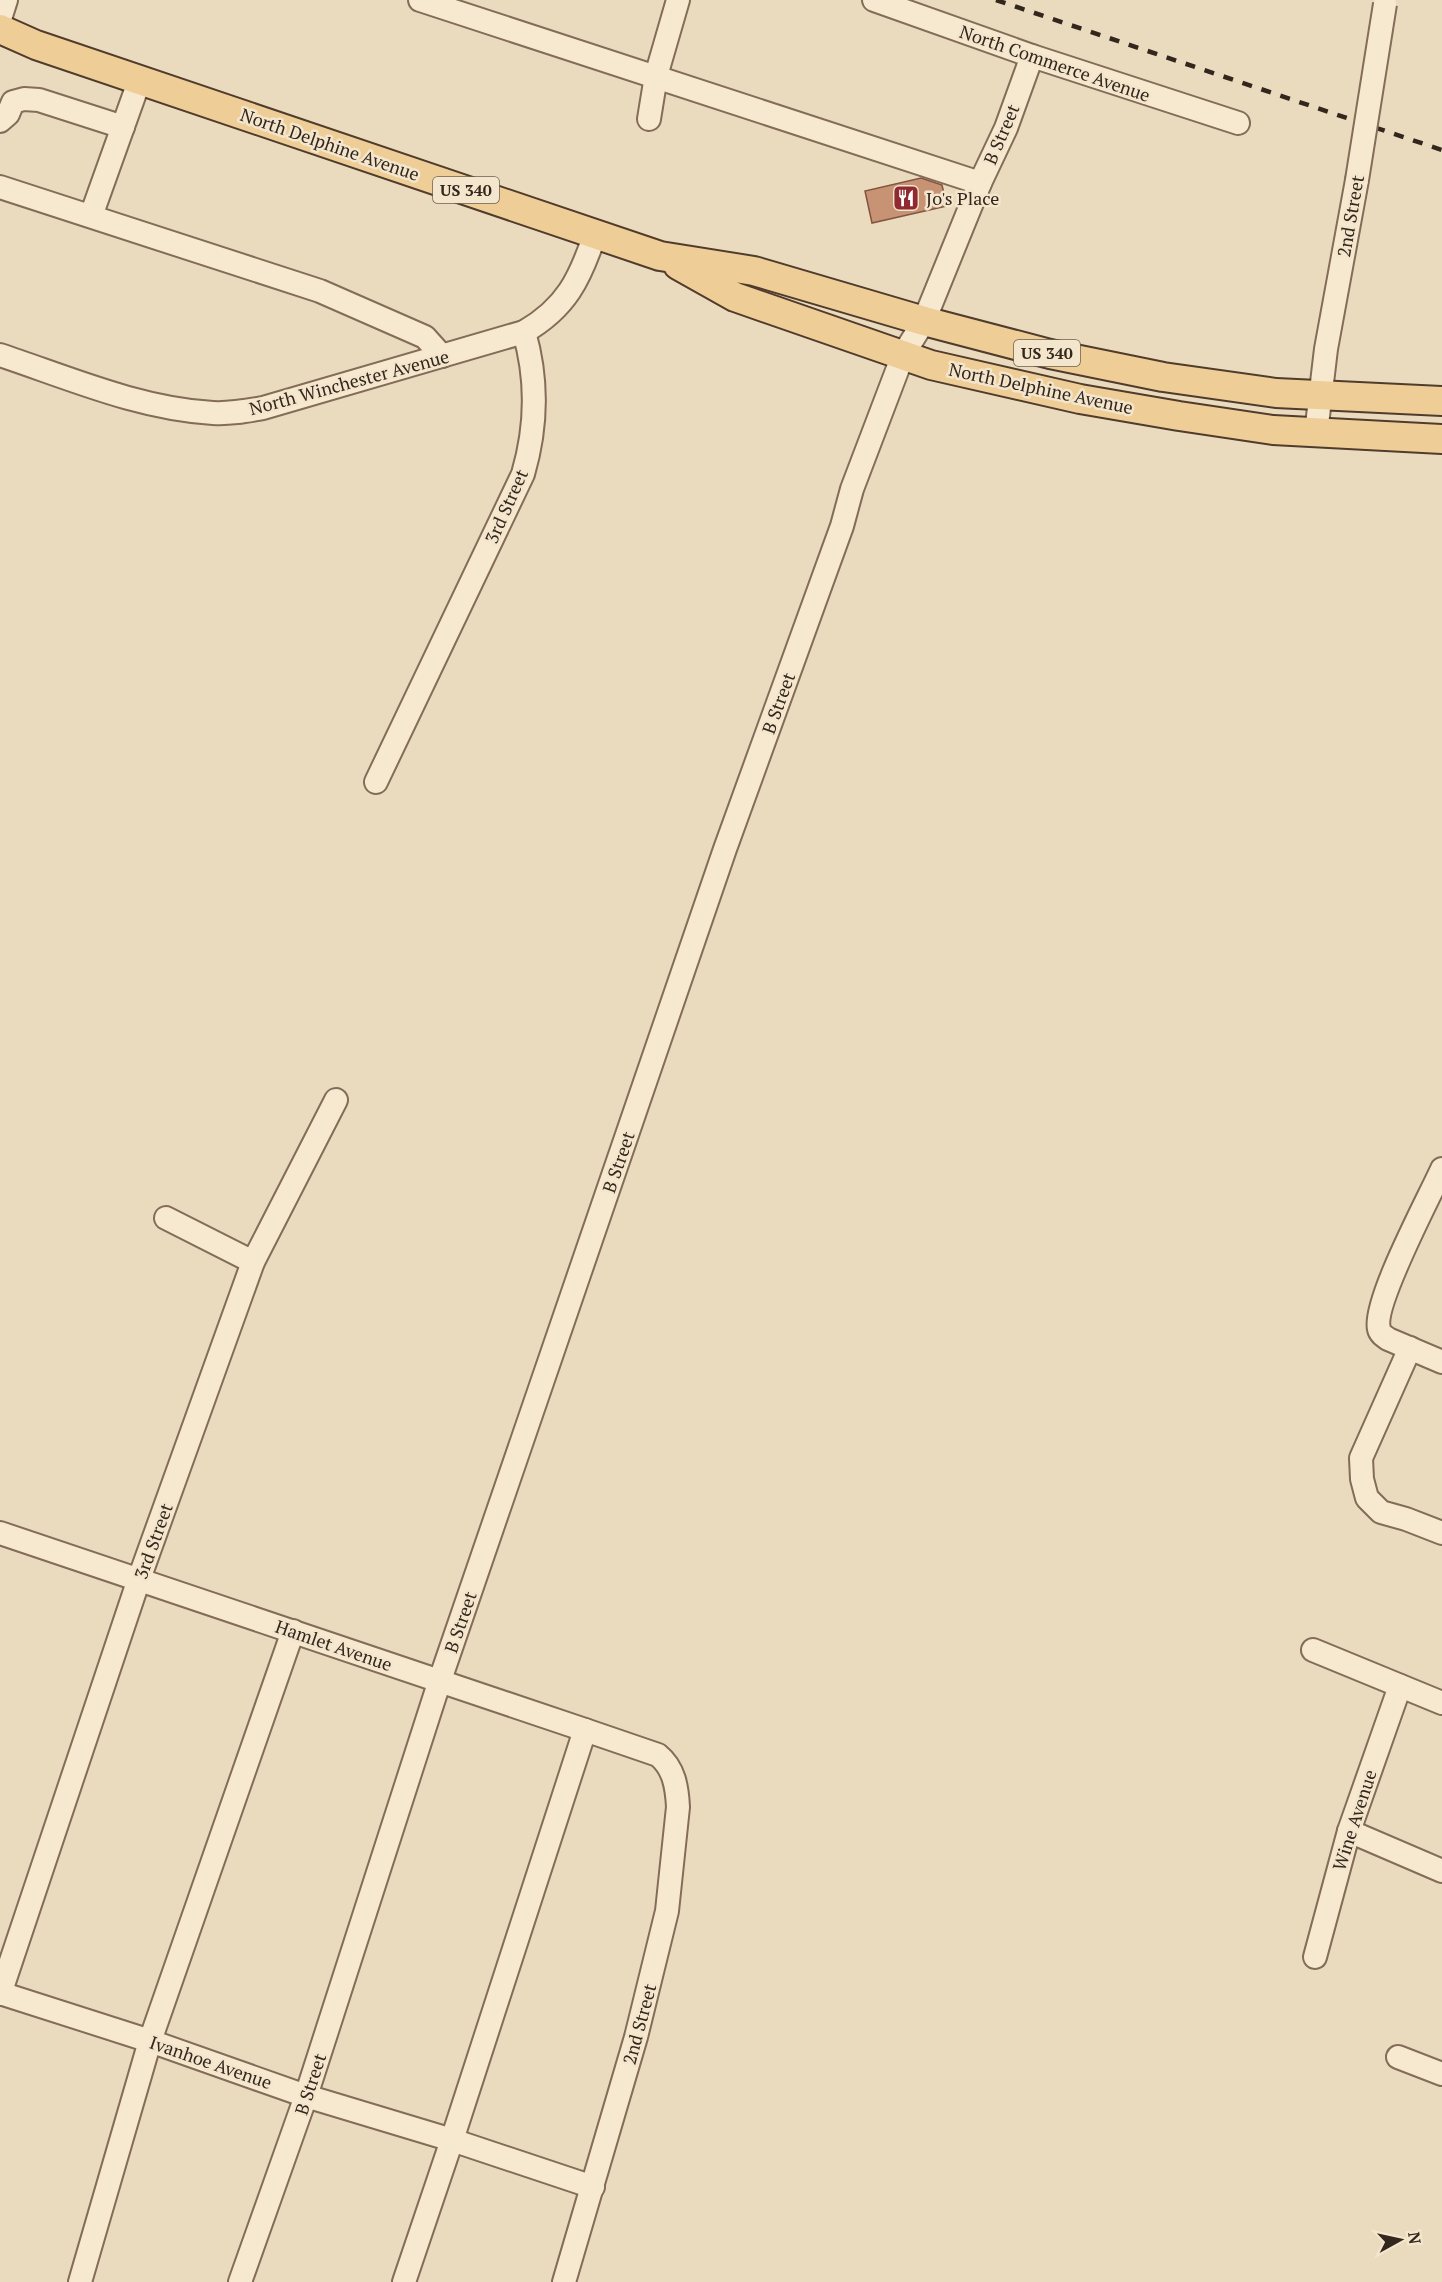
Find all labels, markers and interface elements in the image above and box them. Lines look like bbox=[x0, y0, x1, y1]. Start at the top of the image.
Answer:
street label: North Commerce Avenue bbox=[957, 19, 1153, 107]
street label: B Street bbox=[978, 100, 1025, 168]
street label: North Delphine Avenue bbox=[237, 102, 423, 186]
street label: 2nd Street bbox=[1331, 173, 1369, 259]
road number: US 340 bbox=[433, 177, 499, 203]
restaurant icon: Jo's Place bbox=[891, 183, 921, 213]
place label: Jo's Place bbox=[926, 186, 999, 210]
road number: US 340 bbox=[1014, 340, 1080, 366]
street label: North Winchester Avenue bbox=[246, 344, 452, 420]
street label: North Delphine Avenue bbox=[947, 357, 1135, 419]
street label: 3rd Street bbox=[479, 465, 533, 547]
street label: B Street bbox=[756, 669, 800, 737]
street label: B Street bbox=[596, 1128, 640, 1196]
street label: 3rd Street bbox=[128, 1500, 178, 1582]
street label: B Street bbox=[438, 1588, 482, 1656]
street label: Hamlet Avenue bbox=[272, 1614, 396, 1676]
street label: Wine Avenue bbox=[1326, 1766, 1382, 1874]
street label: 2nd Street bbox=[617, 1981, 661, 2067]
street label: Ivanhoe Avenue bbox=[147, 2030, 275, 2094]
street label: B Street bbox=[289, 2050, 331, 2118]
north arrow bbox=[1370, 2210, 1430, 2270]
text: N bbox=[1403, 2230, 1427, 2245]

